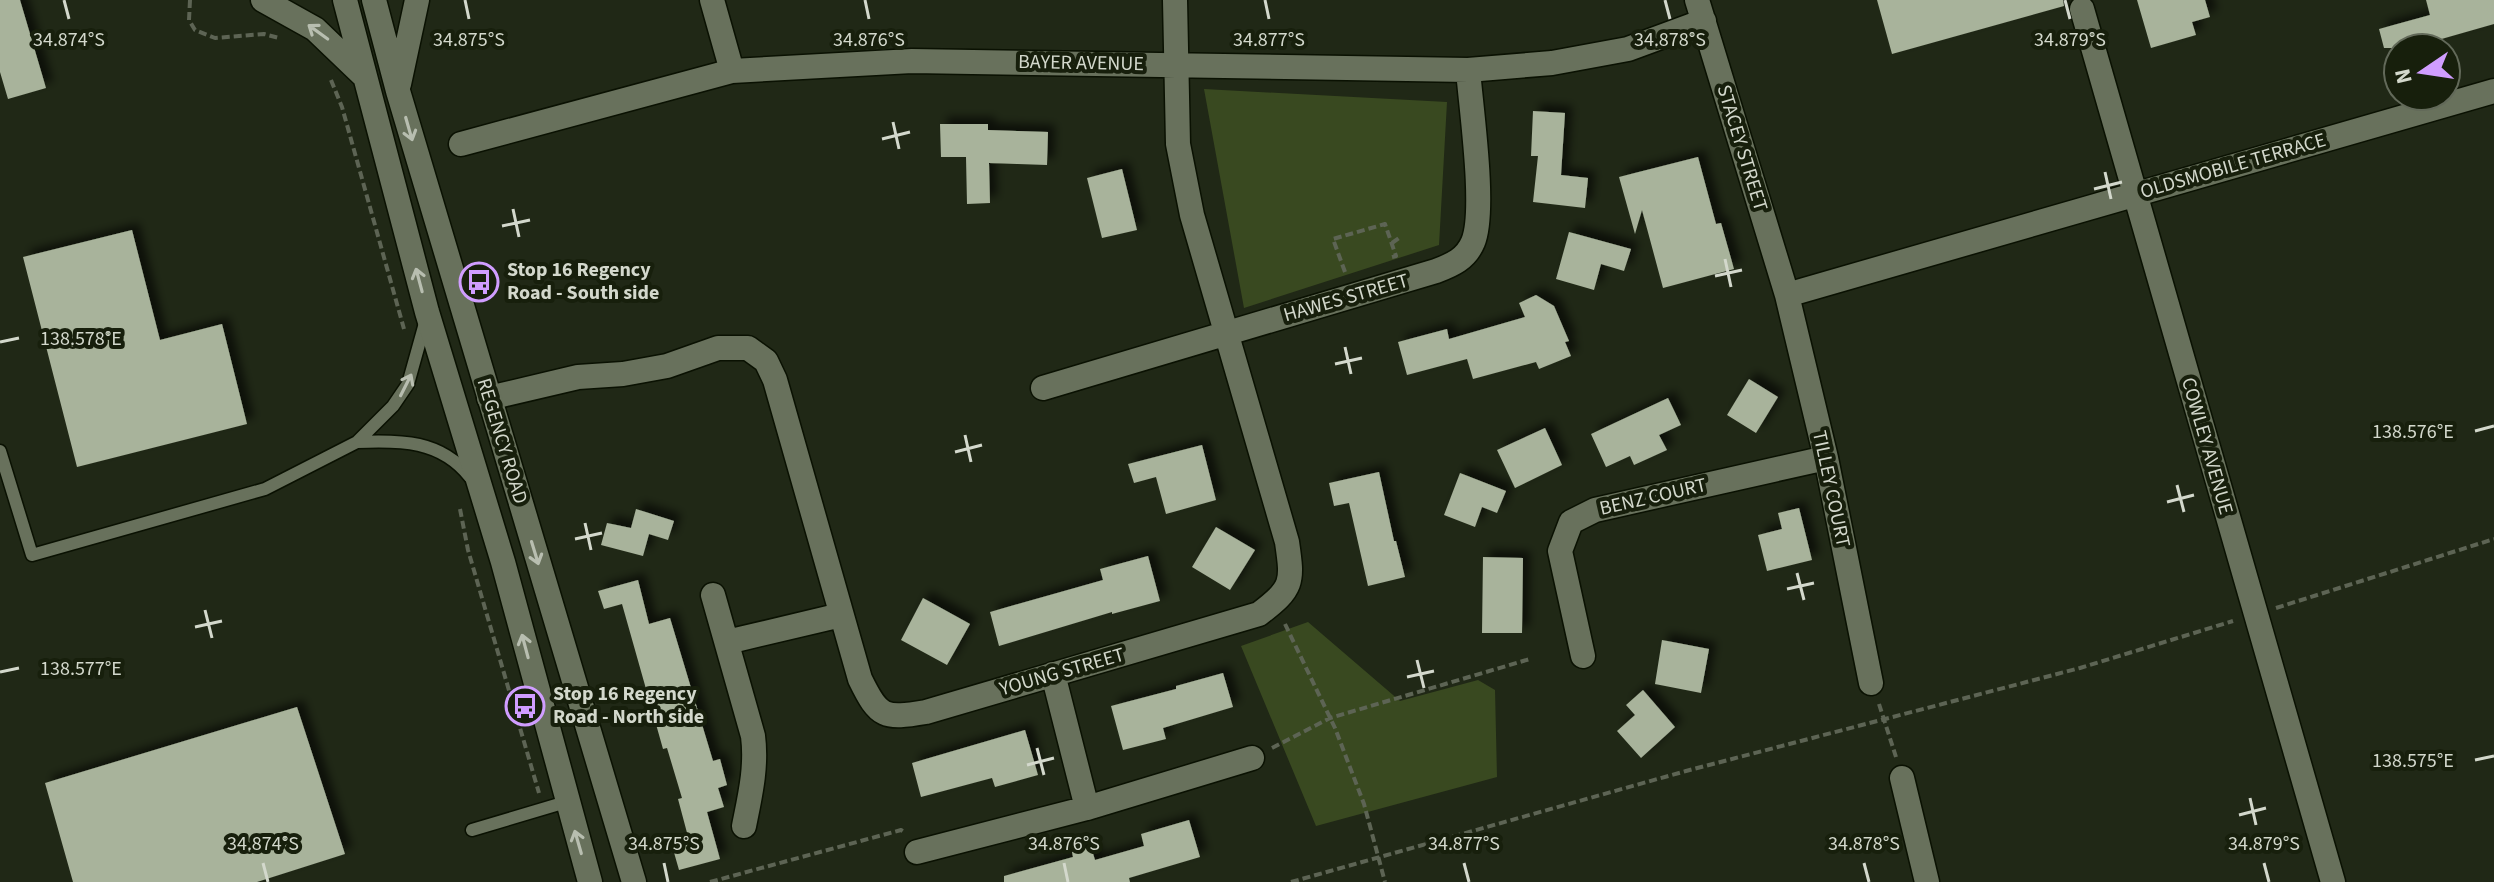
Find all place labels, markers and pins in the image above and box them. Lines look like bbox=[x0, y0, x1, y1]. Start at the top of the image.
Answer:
place label: Stop 16 Regency Road - South side bbox=[507, 256, 659, 307]
bus stop icon: Stop 16 Regency Road - South side bbox=[458, 261, 500, 303]
place label: Stop 16 Regency Road - North side bbox=[553, 680, 704, 731]
bus stop icon: Stop 16 Regency Road - North side bbox=[504, 685, 546, 727]

